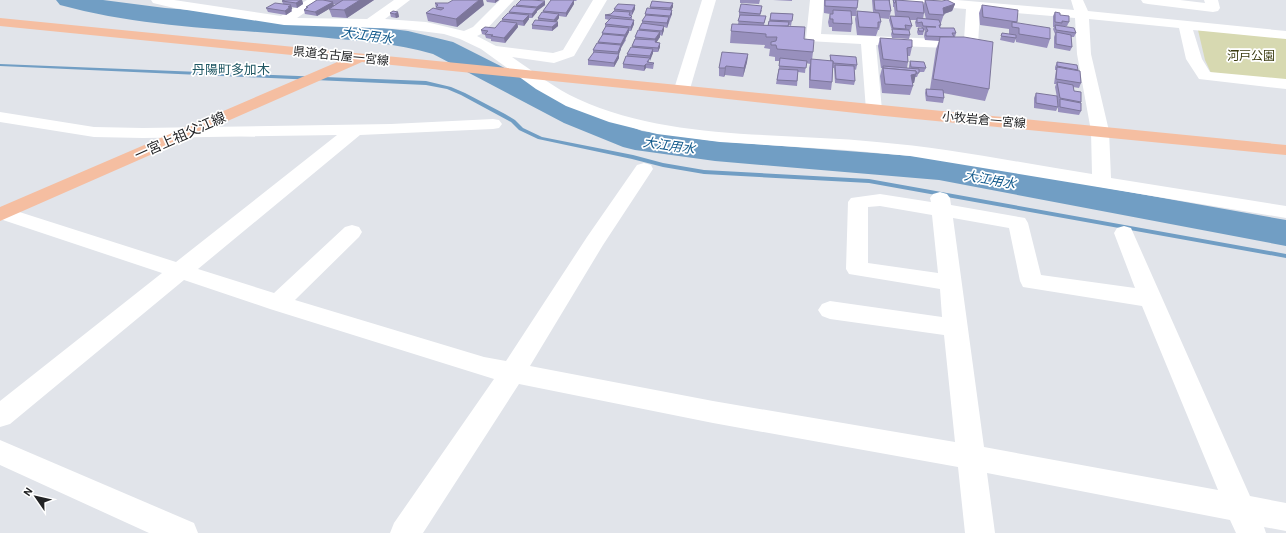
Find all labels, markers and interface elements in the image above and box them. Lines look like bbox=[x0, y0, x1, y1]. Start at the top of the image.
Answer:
water label: 大江用水 bbox=[340, 24, 396, 47]
street label: 県道名古屋一宮線 bbox=[293, 44, 389, 68]
park label: 河戸公園 bbox=[1227, 49, 1275, 63]
district label: 丹陽町多加木 bbox=[192, 62, 270, 77]
street label: 一宮上祖父江線 bbox=[132, 109, 228, 164]
street label: 小牧岩倉一宮線 bbox=[942, 109, 1026, 131]
water label: 大江用水 bbox=[642, 134, 698, 157]
water label: 大江用水 bbox=[963, 168, 1019, 192]
north arrow bbox=[16, 477, 56, 517]
text: N bbox=[21, 485, 36, 499]

